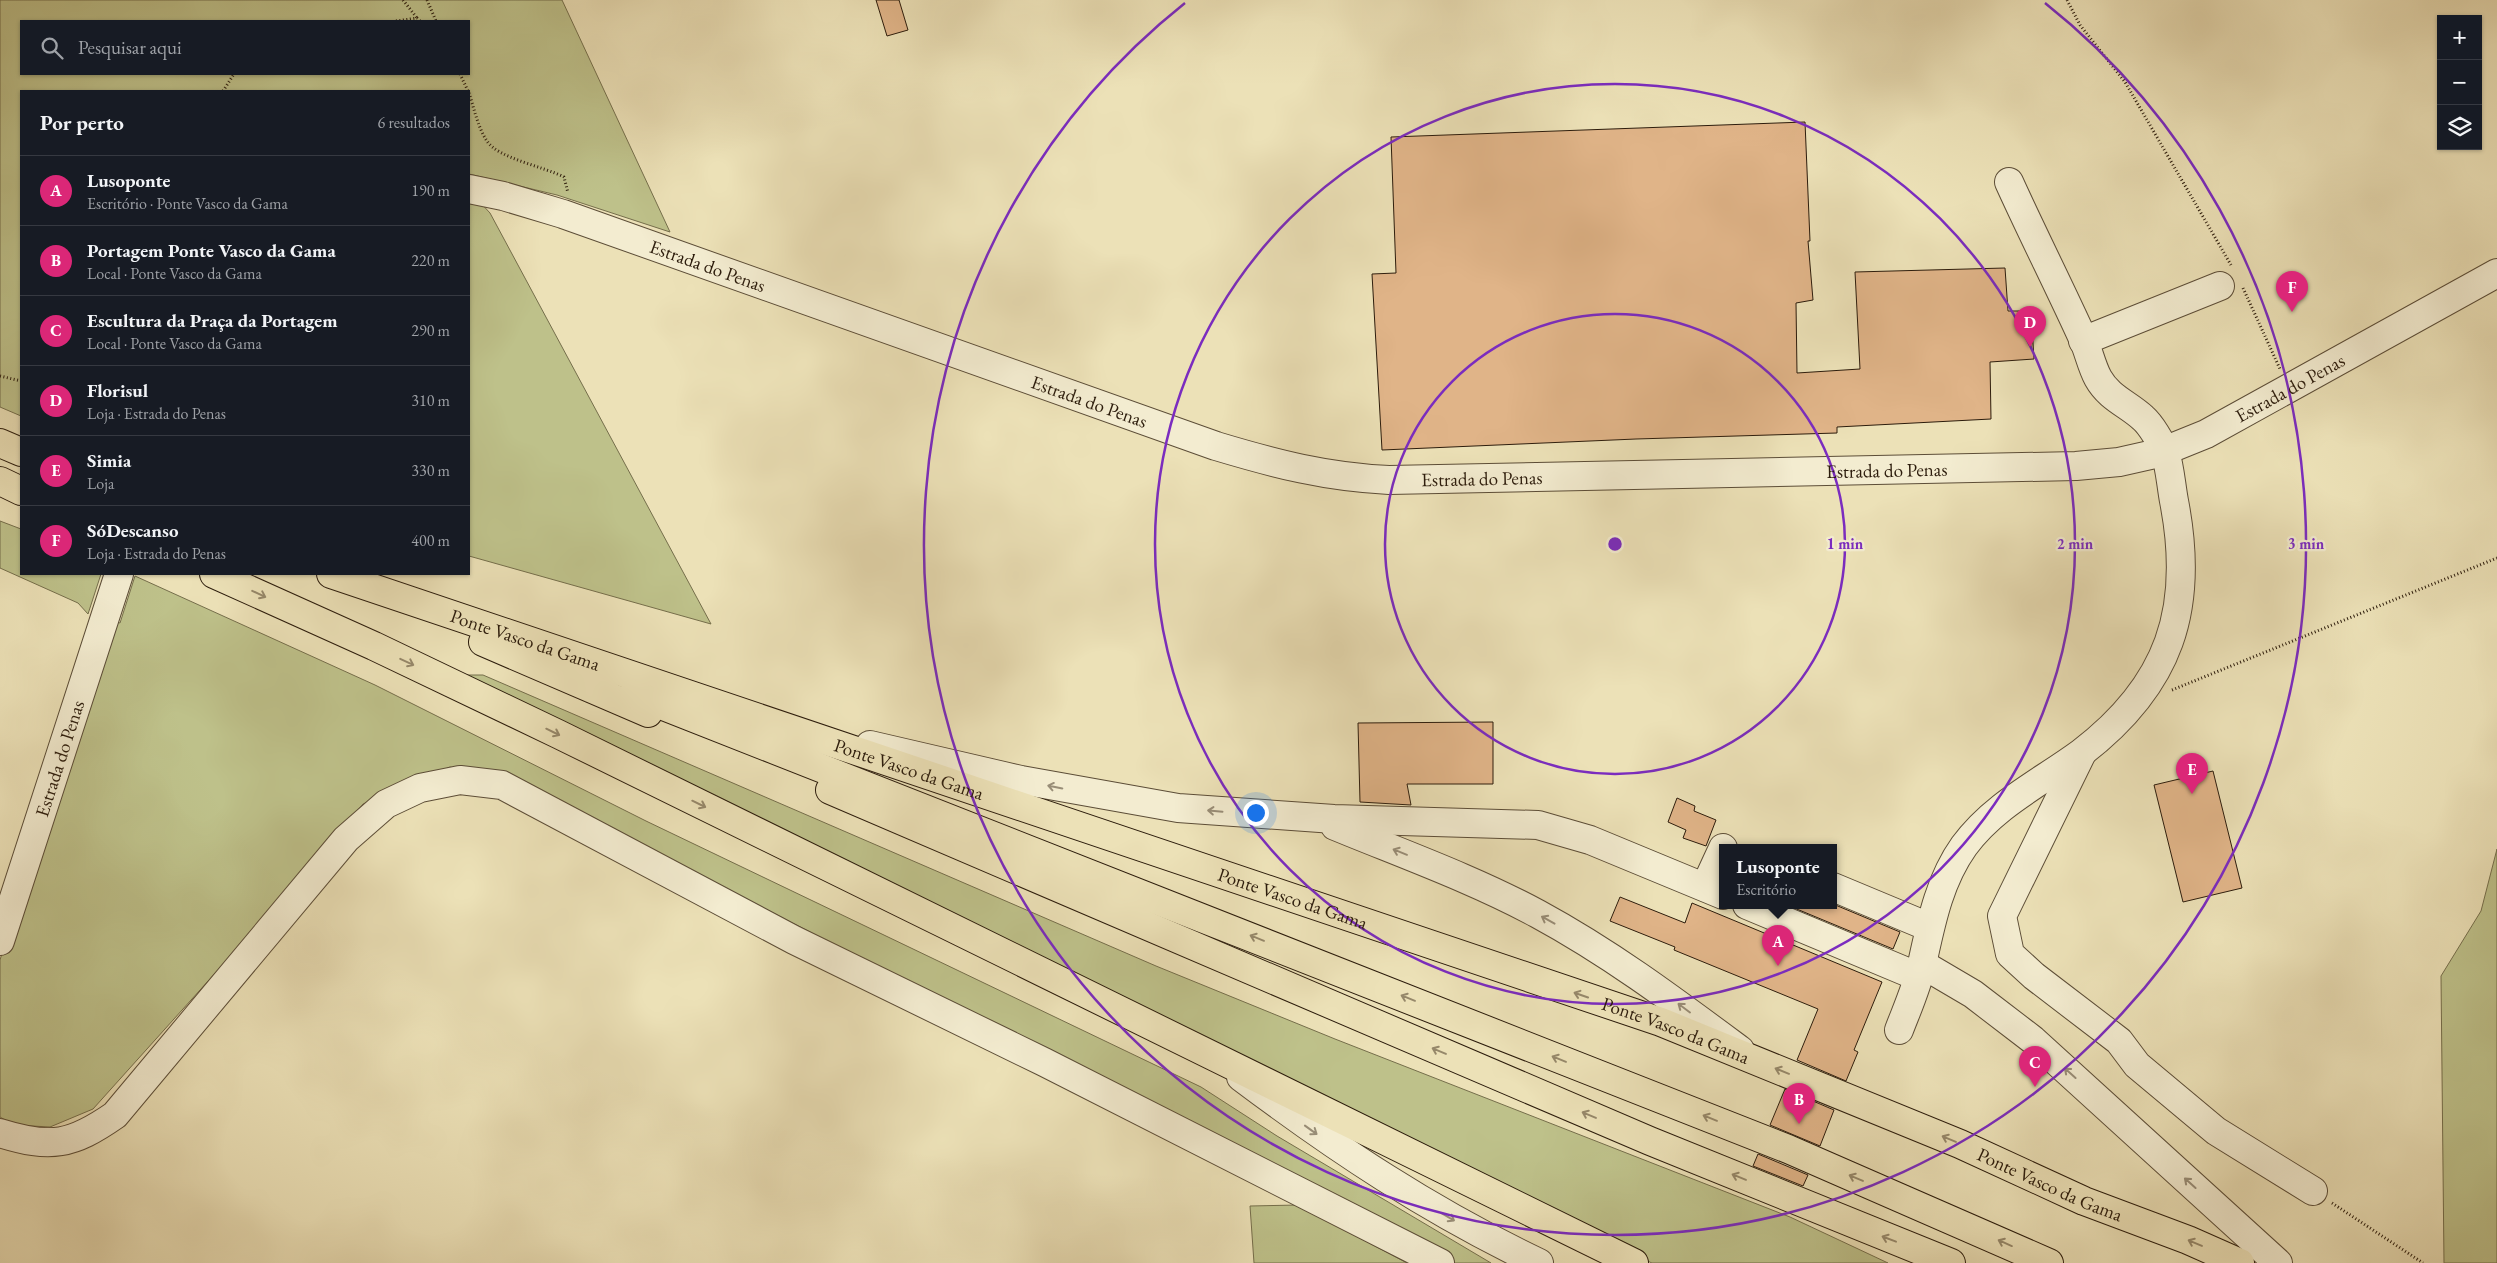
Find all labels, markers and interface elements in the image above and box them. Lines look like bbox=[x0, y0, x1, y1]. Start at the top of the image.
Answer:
map controls bbox=[2437, 15, 2482, 150]
button: + bbox=[2437, 15, 2482, 60]
search box bbox=[20, 20, 470, 75]
icon: search bbox=[38, 34, 66, 62]
text: Pesquisar aqui bbox=[78, 35, 182, 60]
button: − bbox=[2437, 60, 2482, 105]
button: layers bbox=[2437, 105, 2482, 150]
text: Por perto bbox=[40, 109, 124, 136]
text: 6 resultados bbox=[378, 112, 450, 133]
text: Lusoponte bbox=[87, 168, 171, 193]
text: A bbox=[50, 180, 62, 201]
text: 190 m bbox=[411, 180, 450, 201]
text: Escritório · Ponte Vasco da Gama bbox=[87, 193, 288, 214]
street label: Estrada do Penas bbox=[646, 234, 769, 298]
text: Portagem Ponte Vasco da Gama bbox=[87, 238, 336, 263]
text: B bbox=[51, 250, 61, 271]
text: 220 m bbox=[411, 250, 450, 271]
text: Local · Ponte Vasco da Gama bbox=[87, 263, 262, 284]
pin: F bbox=[2276, 271, 2308, 312]
pin: D bbox=[2014, 306, 2046, 347]
text: Escultura da Praça da Portagem bbox=[87, 308, 338, 333]
text: C bbox=[50, 320, 62, 341]
text: 290 m bbox=[411, 320, 450, 341]
text: Local · Ponte Vasco da Gama bbox=[87, 333, 262, 354]
street label: Estrada do Penas bbox=[2231, 348, 2349, 428]
street label: Estrada do Penas bbox=[1028, 369, 1151, 434]
text: Florisul bbox=[87, 378, 148, 403]
text: D bbox=[50, 390, 62, 411]
text: 310 m bbox=[411, 390, 450, 411]
text: Loja · Estrada do Penas bbox=[87, 403, 226, 424]
text: Simia bbox=[87, 448, 131, 473]
street label: Estrada do Penas bbox=[1826, 457, 1948, 484]
text: E bbox=[51, 460, 61, 481]
text: 330 m bbox=[411, 460, 450, 481]
street label: Estrada do Penas bbox=[1421, 465, 1543, 492]
text: Loja bbox=[87, 473, 114, 494]
text: SóDescanso bbox=[87, 518, 179, 543]
text: F bbox=[52, 530, 60, 551]
text: 400 m bbox=[411, 530, 450, 551]
text: 1 min bbox=[1827, 534, 1864, 553]
text: 2 min bbox=[2057, 534, 2094, 553]
text: 3 min bbox=[2288, 534, 2325, 553]
centre of rings bbox=[1606, 535, 1624, 553]
text: Loja · Estrada do Penas bbox=[87, 543, 226, 564]
one-way arrow bbox=[251, 589, 266, 599]
street label: Ponte Vasco da Gama bbox=[447, 603, 604, 677]
one-way arrow bbox=[399, 657, 414, 667]
street label: Estrada do Penas bbox=[29, 697, 90, 820]
one-way arrow bbox=[545, 728, 560, 737]
street label: Ponte Vasco da Gama bbox=[831, 732, 987, 806]
pin: E bbox=[2176, 753, 2208, 794]
one-way arrow bbox=[1047, 781, 1063, 791]
one-way arrow bbox=[691, 799, 706, 809]
your location bbox=[1243, 800, 1269, 826]
one-way arrow bbox=[1208, 807, 1224, 816]
popup bbox=[1719, 844, 1837, 909]
one-way arrow bbox=[1393, 847, 1408, 857]
text: Lusoponte bbox=[1736, 854, 1820, 879]
street label: Ponte Vasco da Gama bbox=[1215, 862, 1371, 935]
text: Escritório bbox=[1736, 879, 1796, 900]
one-way arrow bbox=[1541, 914, 1555, 924]
pin: A bbox=[1762, 925, 1794, 966]
one-way arrow bbox=[1250, 933, 1265, 943]
one-way arrow bbox=[1574, 989, 1590, 999]
street label: Ponte Vasco da Gama bbox=[1599, 991, 1754, 1070]
one-way arrow bbox=[1401, 993, 1416, 1003]
one-way arrow bbox=[1677, 1003, 1691, 1013]
one-way arrow bbox=[1432, 1045, 1447, 1055]
pin: C bbox=[2019, 1046, 2051, 1087]
one-way arrow bbox=[1552, 1053, 1567, 1063]
one-way arrow bbox=[1775, 1065, 1790, 1075]
one-way arrow bbox=[2064, 1067, 2077, 1079]
pin: B bbox=[1783, 1083, 1815, 1124]
one-way arrow bbox=[1582, 1109, 1597, 1119]
one-way arrow bbox=[1703, 1113, 1718, 1123]
one-way arrow bbox=[1304, 1125, 1318, 1135]
one-way arrow bbox=[1942, 1134, 1957, 1144]
street label: Ponte Vasco da Gama bbox=[1973, 1142, 2126, 1227]
one-way arrow bbox=[1732, 1172, 1747, 1181]
one-way arrow bbox=[1849, 1173, 1864, 1183]
one-way arrow bbox=[2183, 1177, 2196, 1189]
one-way arrow bbox=[1441, 1212, 1455, 1222]
one-way arrow bbox=[1882, 1234, 1897, 1243]
one-way arrow bbox=[1998, 1238, 2013, 1247]
one-way arrow bbox=[2188, 1238, 2203, 1248]

